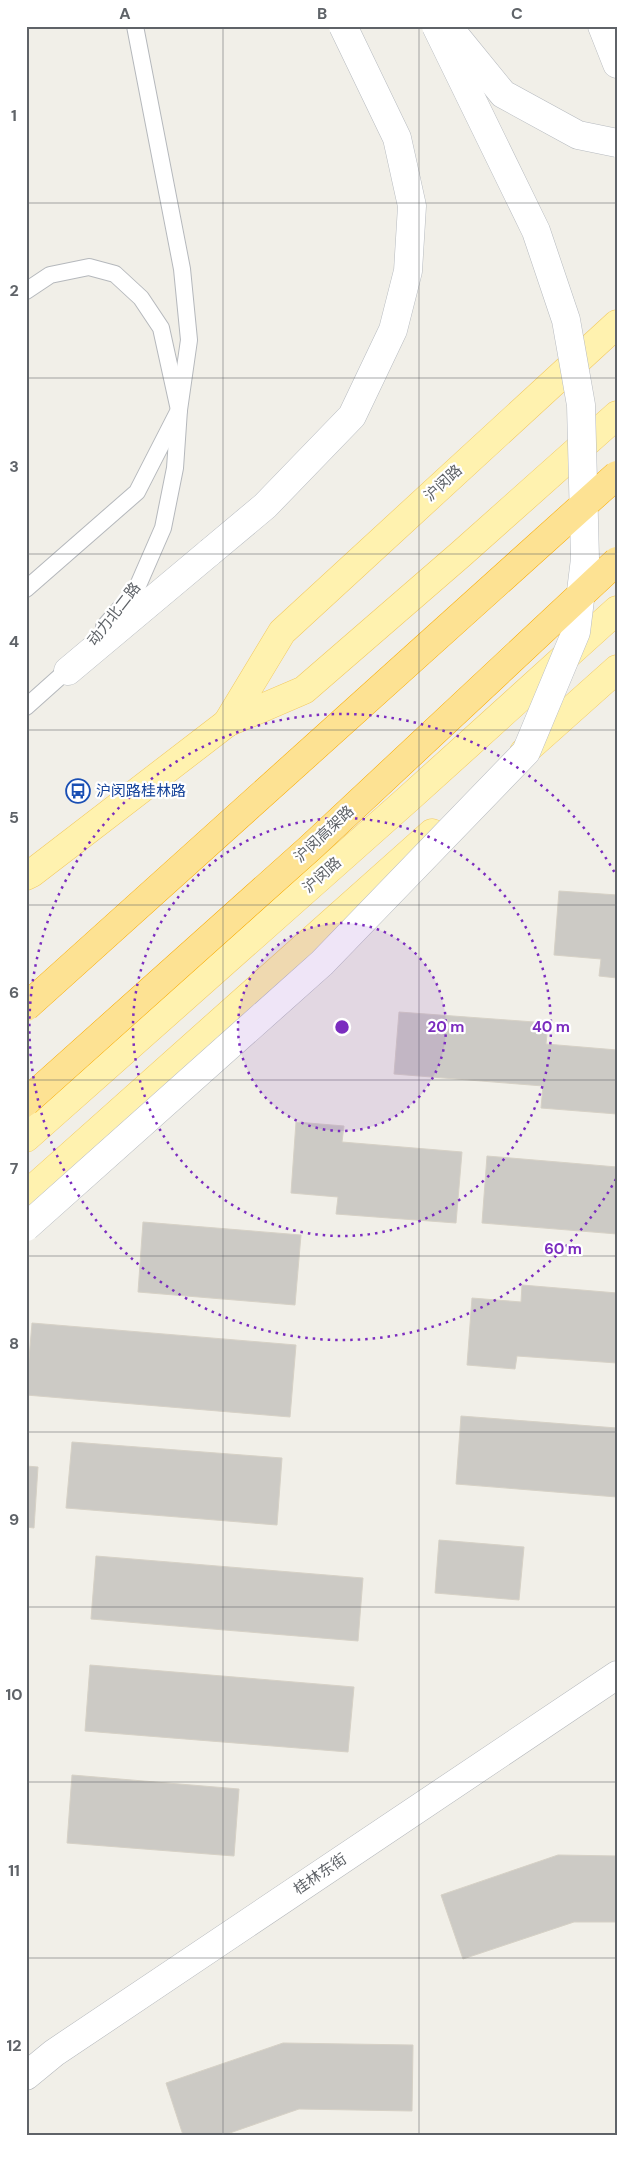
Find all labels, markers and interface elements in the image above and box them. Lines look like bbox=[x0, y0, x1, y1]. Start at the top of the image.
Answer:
text: A bbox=[119, 3, 131, 24]
text: B bbox=[317, 3, 327, 24]
text: C bbox=[511, 3, 523, 24]
text: 1 bbox=[11, 105, 17, 126]
text: 2 bbox=[9, 280, 19, 301]
text: 3 bbox=[9, 456, 19, 477]
street label: 沪闵路 bbox=[420, 460, 466, 506]
street label: 动力北二路 bbox=[83, 578, 145, 650]
text: 4 bbox=[9, 631, 19, 652]
bus stop icon: 沪闵路桂林路 bbox=[65, 778, 91, 804]
place label: 沪闵路桂林路 bbox=[96, 781, 186, 801]
street label: 沪闵高架路 bbox=[290, 801, 358, 867]
text: 5 bbox=[9, 807, 19, 828]
street label: 沪闵路 bbox=[299, 853, 345, 897]
text: 6 bbox=[9, 982, 19, 1003]
text: 20 m bbox=[428, 1017, 464, 1037]
text: 40 m bbox=[532, 1017, 570, 1037]
centre of rings bbox=[333, 1018, 351, 1036]
text: 7 bbox=[10, 1158, 19, 1179]
text: 60 m bbox=[544, 1239, 582, 1259]
text: 8 bbox=[9, 1333, 19, 1354]
text: 9 bbox=[9, 1509, 19, 1530]
text: 10 bbox=[5, 1684, 23, 1705]
street label: 桂林东街 bbox=[290, 1849, 350, 1899]
text: 11 bbox=[8, 1860, 20, 1881]
text: 12 bbox=[6, 2035, 22, 2056]

